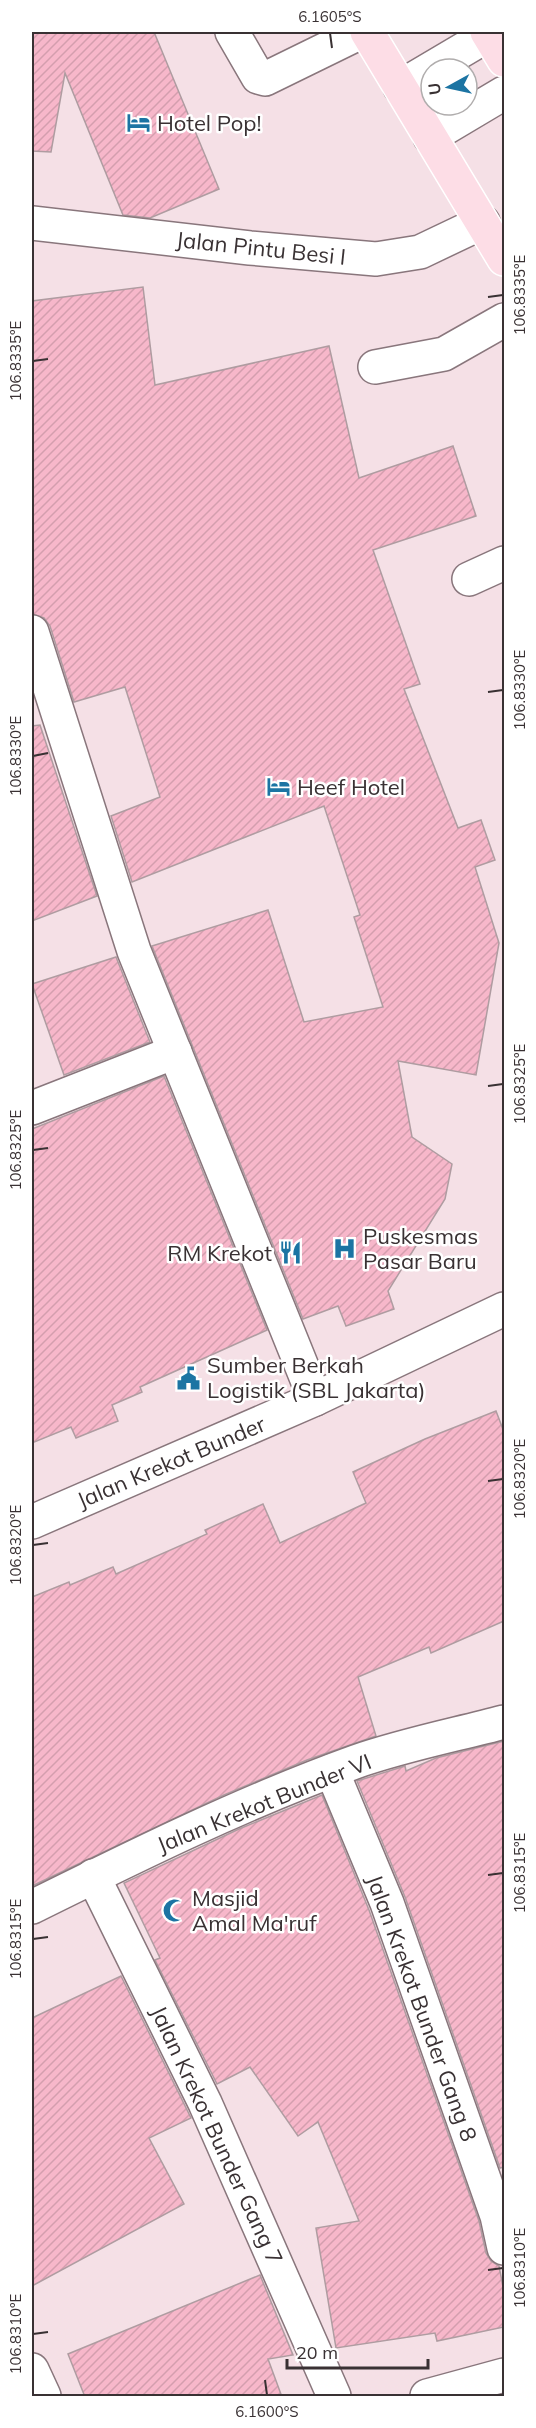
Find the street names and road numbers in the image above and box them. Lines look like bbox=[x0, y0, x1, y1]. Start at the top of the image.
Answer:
street label: Jalan Pintu Besi I bbox=[175, 225, 347, 271]
street label: Jalan Krekot Bunder bbox=[73, 1410, 269, 1514]
street label: Jalan Krekot Bunder VI bbox=[153, 1747, 375, 1859]
street label: Jalan Krekot Bunder Gang 8 bbox=[361, 1871, 483, 2145]
street label: Jalan Krekot Bunder Gang 7 bbox=[145, 2001, 289, 2269]

